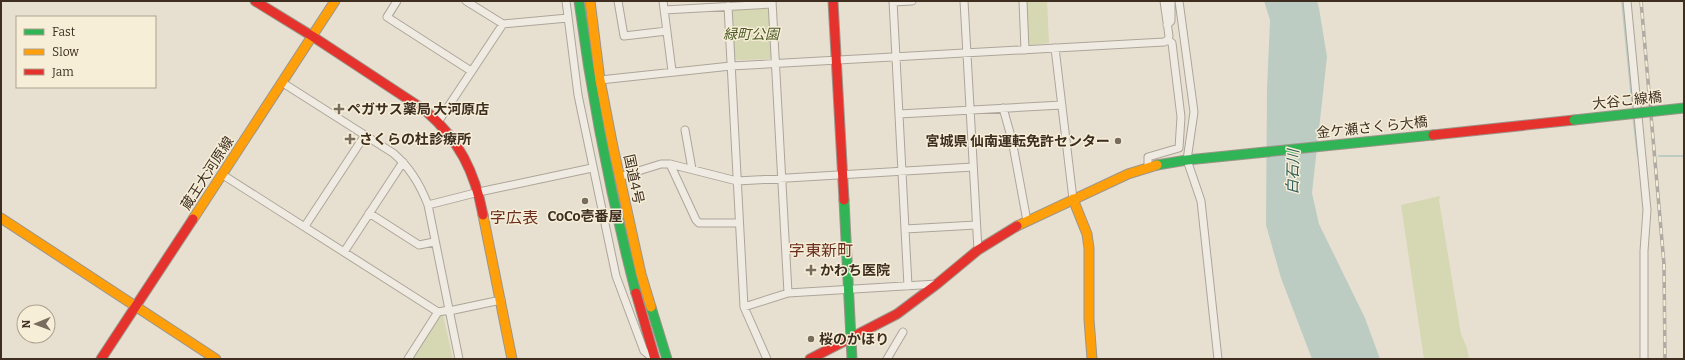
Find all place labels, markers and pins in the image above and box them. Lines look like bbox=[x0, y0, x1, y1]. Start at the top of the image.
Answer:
place label: ペガサス薬局 大河原店 bbox=[347, 101, 489, 118]
marker: ペガサス薬局 大河原店 bbox=[334, 104, 344, 114]
place label: さくらの杜診療所 bbox=[359, 131, 471, 148]
marker: さくらの杜診療所 bbox=[344, 133, 356, 145]
place label: 宮城県 仙南運転免許センター bbox=[925, 133, 1110, 150]
marker: 宮城県 仙南運転免許センター bbox=[1113, 136, 1123, 146]
marker: CoCo壱番屋 bbox=[580, 196, 590, 206]
place label: CoCo壱番屋 bbox=[547, 208, 623, 225]
place label: かわち医院 bbox=[820, 262, 890, 279]
marker: かわち医院 bbox=[805, 264, 817, 276]
place label: 桜のかほり bbox=[819, 331, 889, 348]
marker: 桜のかほり bbox=[806, 334, 816, 344]

